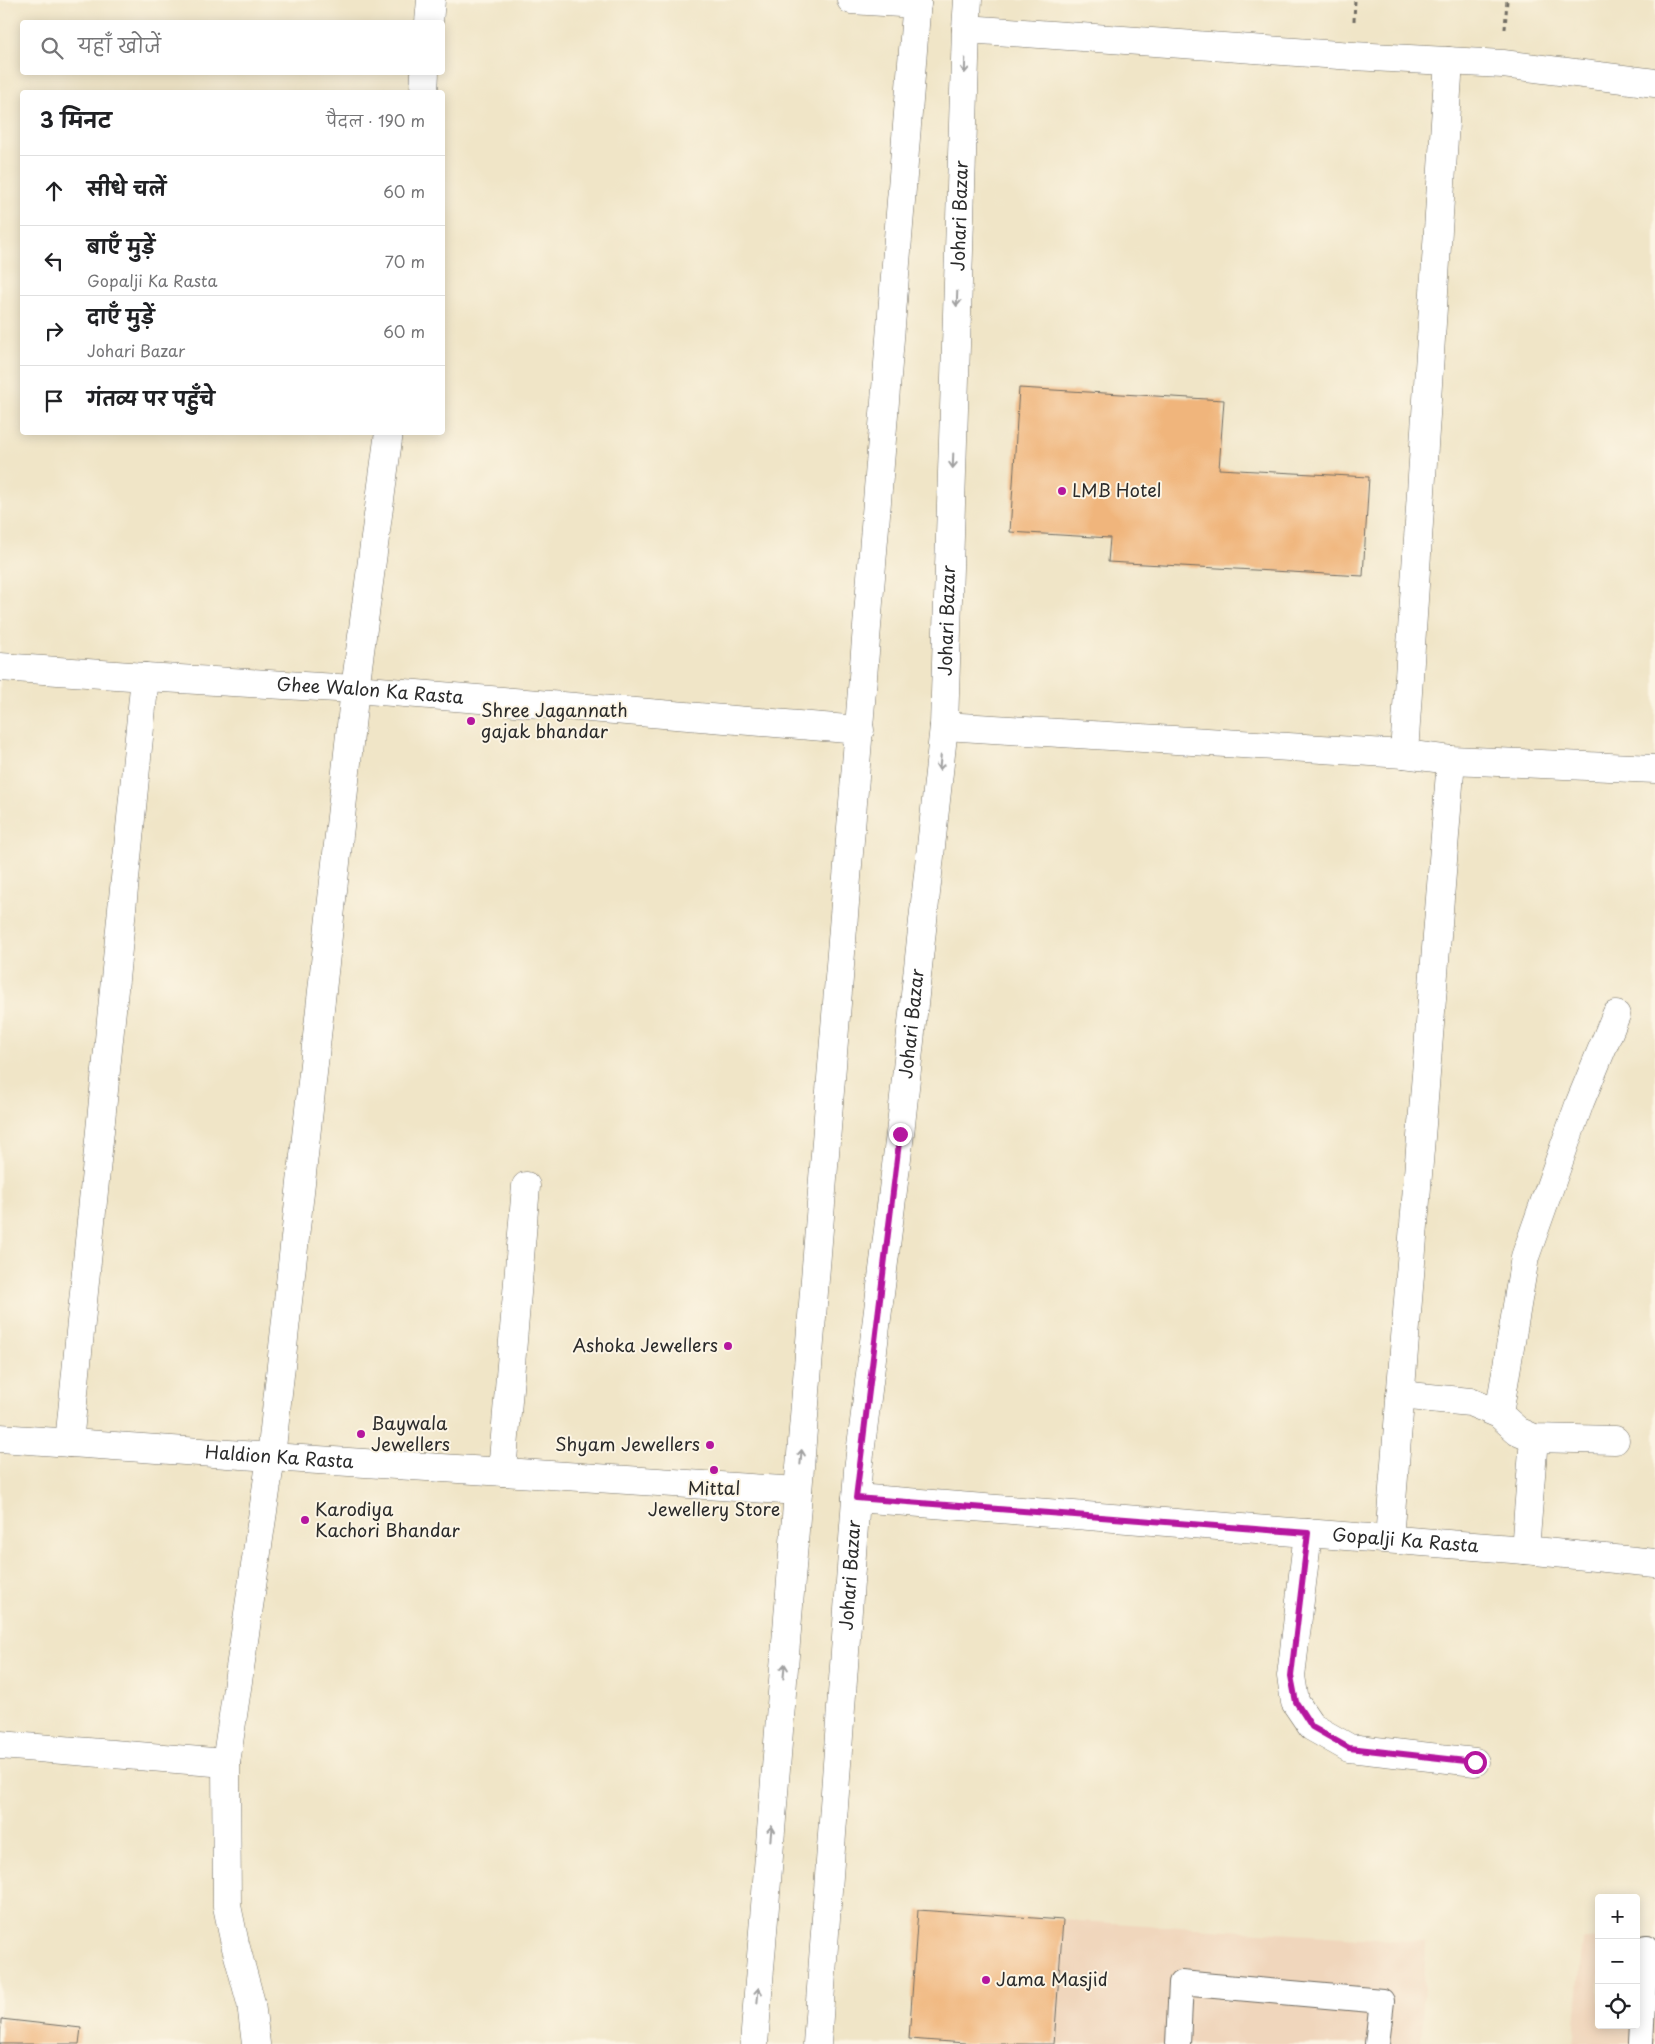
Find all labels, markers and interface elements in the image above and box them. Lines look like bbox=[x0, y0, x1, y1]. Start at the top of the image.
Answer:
search box bbox=[20, 20, 445, 75]
text: यहाँ खोजें bbox=[78, 31, 161, 59]
icon: search bbox=[38, 34, 66, 62]
one-way arrow bbox=[960, 58, 969, 74]
text: 3 मिनट bbox=[40, 103, 111, 135]
text: पैदल · 190 m bbox=[326, 108, 425, 132]
street label: Johari Bazar bbox=[943, 159, 974, 271]
text: सीधे चलें bbox=[87, 174, 166, 202]
icon: ahead bbox=[40, 177, 68, 205]
text: 60 m bbox=[383, 179, 425, 203]
text: बाएँ मुड़ें bbox=[87, 232, 155, 260]
icon: left bbox=[40, 247, 68, 275]
text: 70 m bbox=[385, 249, 425, 273]
text: Gopalji Ka Rasta bbox=[87, 268, 217, 292]
one-way arrow bbox=[953, 290, 962, 306]
text: दाएँ मुड़ें bbox=[87, 302, 154, 330]
icon: right bbox=[40, 317, 68, 345]
text: 60 m bbox=[383, 319, 425, 343]
text: Johari Bazar bbox=[87, 338, 185, 362]
text: गंतव्य पर पहुँचे bbox=[87, 384, 215, 412]
icon: arrive bbox=[40, 387, 68, 415]
one-way arrow bbox=[948, 453, 957, 469]
place label: LMB Hotel bbox=[1072, 476, 1161, 503]
marker: LMB Hotel bbox=[1056, 485, 1068, 497]
street label: Johari Bazar bbox=[931, 564, 961, 676]
street label: Ghee Walon Ka Rasta bbox=[276, 670, 466, 710]
place label: Shree Jagannath gajak bhandar bbox=[481, 696, 628, 744]
marker: Shree Jagannath gajak bhandar bbox=[465, 715, 477, 727]
one-way arrow bbox=[935, 755, 945, 771]
street label: Johari Bazar bbox=[891, 966, 930, 1080]
route end bbox=[889, 1123, 912, 1146]
place label: Ashoka Jewellers bbox=[572, 1331, 718, 1358]
marker: Ashoka Jewellers bbox=[722, 1340, 734, 1352]
place label: Baywala Jewellers bbox=[371, 1409, 450, 1457]
marker: Baywala Jewellers bbox=[355, 1428, 367, 1440]
place label: Shyam Jewellers bbox=[555, 1430, 700, 1457]
street label: Haldion Ka Rasta bbox=[204, 1437, 355, 1474]
marker: Shyam Jewellers bbox=[704, 1439, 716, 1451]
one-way arrow bbox=[796, 1449, 806, 1465]
marker: Mittal Jewellery Store bbox=[708, 1464, 720, 1476]
place label: Mittal Jewellery Store bbox=[648, 1474, 780, 1522]
place label: Karodiya Kachori Bhandar bbox=[315, 1495, 460, 1543]
marker: Karodiya Kachori Bhandar bbox=[299, 1514, 311, 1526]
street label: Johari Bazar bbox=[832, 1518, 866, 1631]
street label: Gopalji Ka Rasta bbox=[1331, 1520, 1480, 1558]
one-way arrow bbox=[779, 1664, 788, 1680]
route start bbox=[1464, 1751, 1487, 1774]
one-way arrow bbox=[766, 1826, 776, 1842]
map controls bbox=[1595, 1894, 1640, 2029]
button: + bbox=[1595, 1894, 1640, 1939]
button: − bbox=[1595, 1939, 1640, 1984]
place label: Jama Masjid bbox=[996, 1965, 1108, 1992]
marker: Jama Masjid bbox=[980, 1974, 992, 1986]
button: locate bbox=[1595, 1984, 1640, 2029]
one-way arrow bbox=[753, 1988, 763, 2004]

